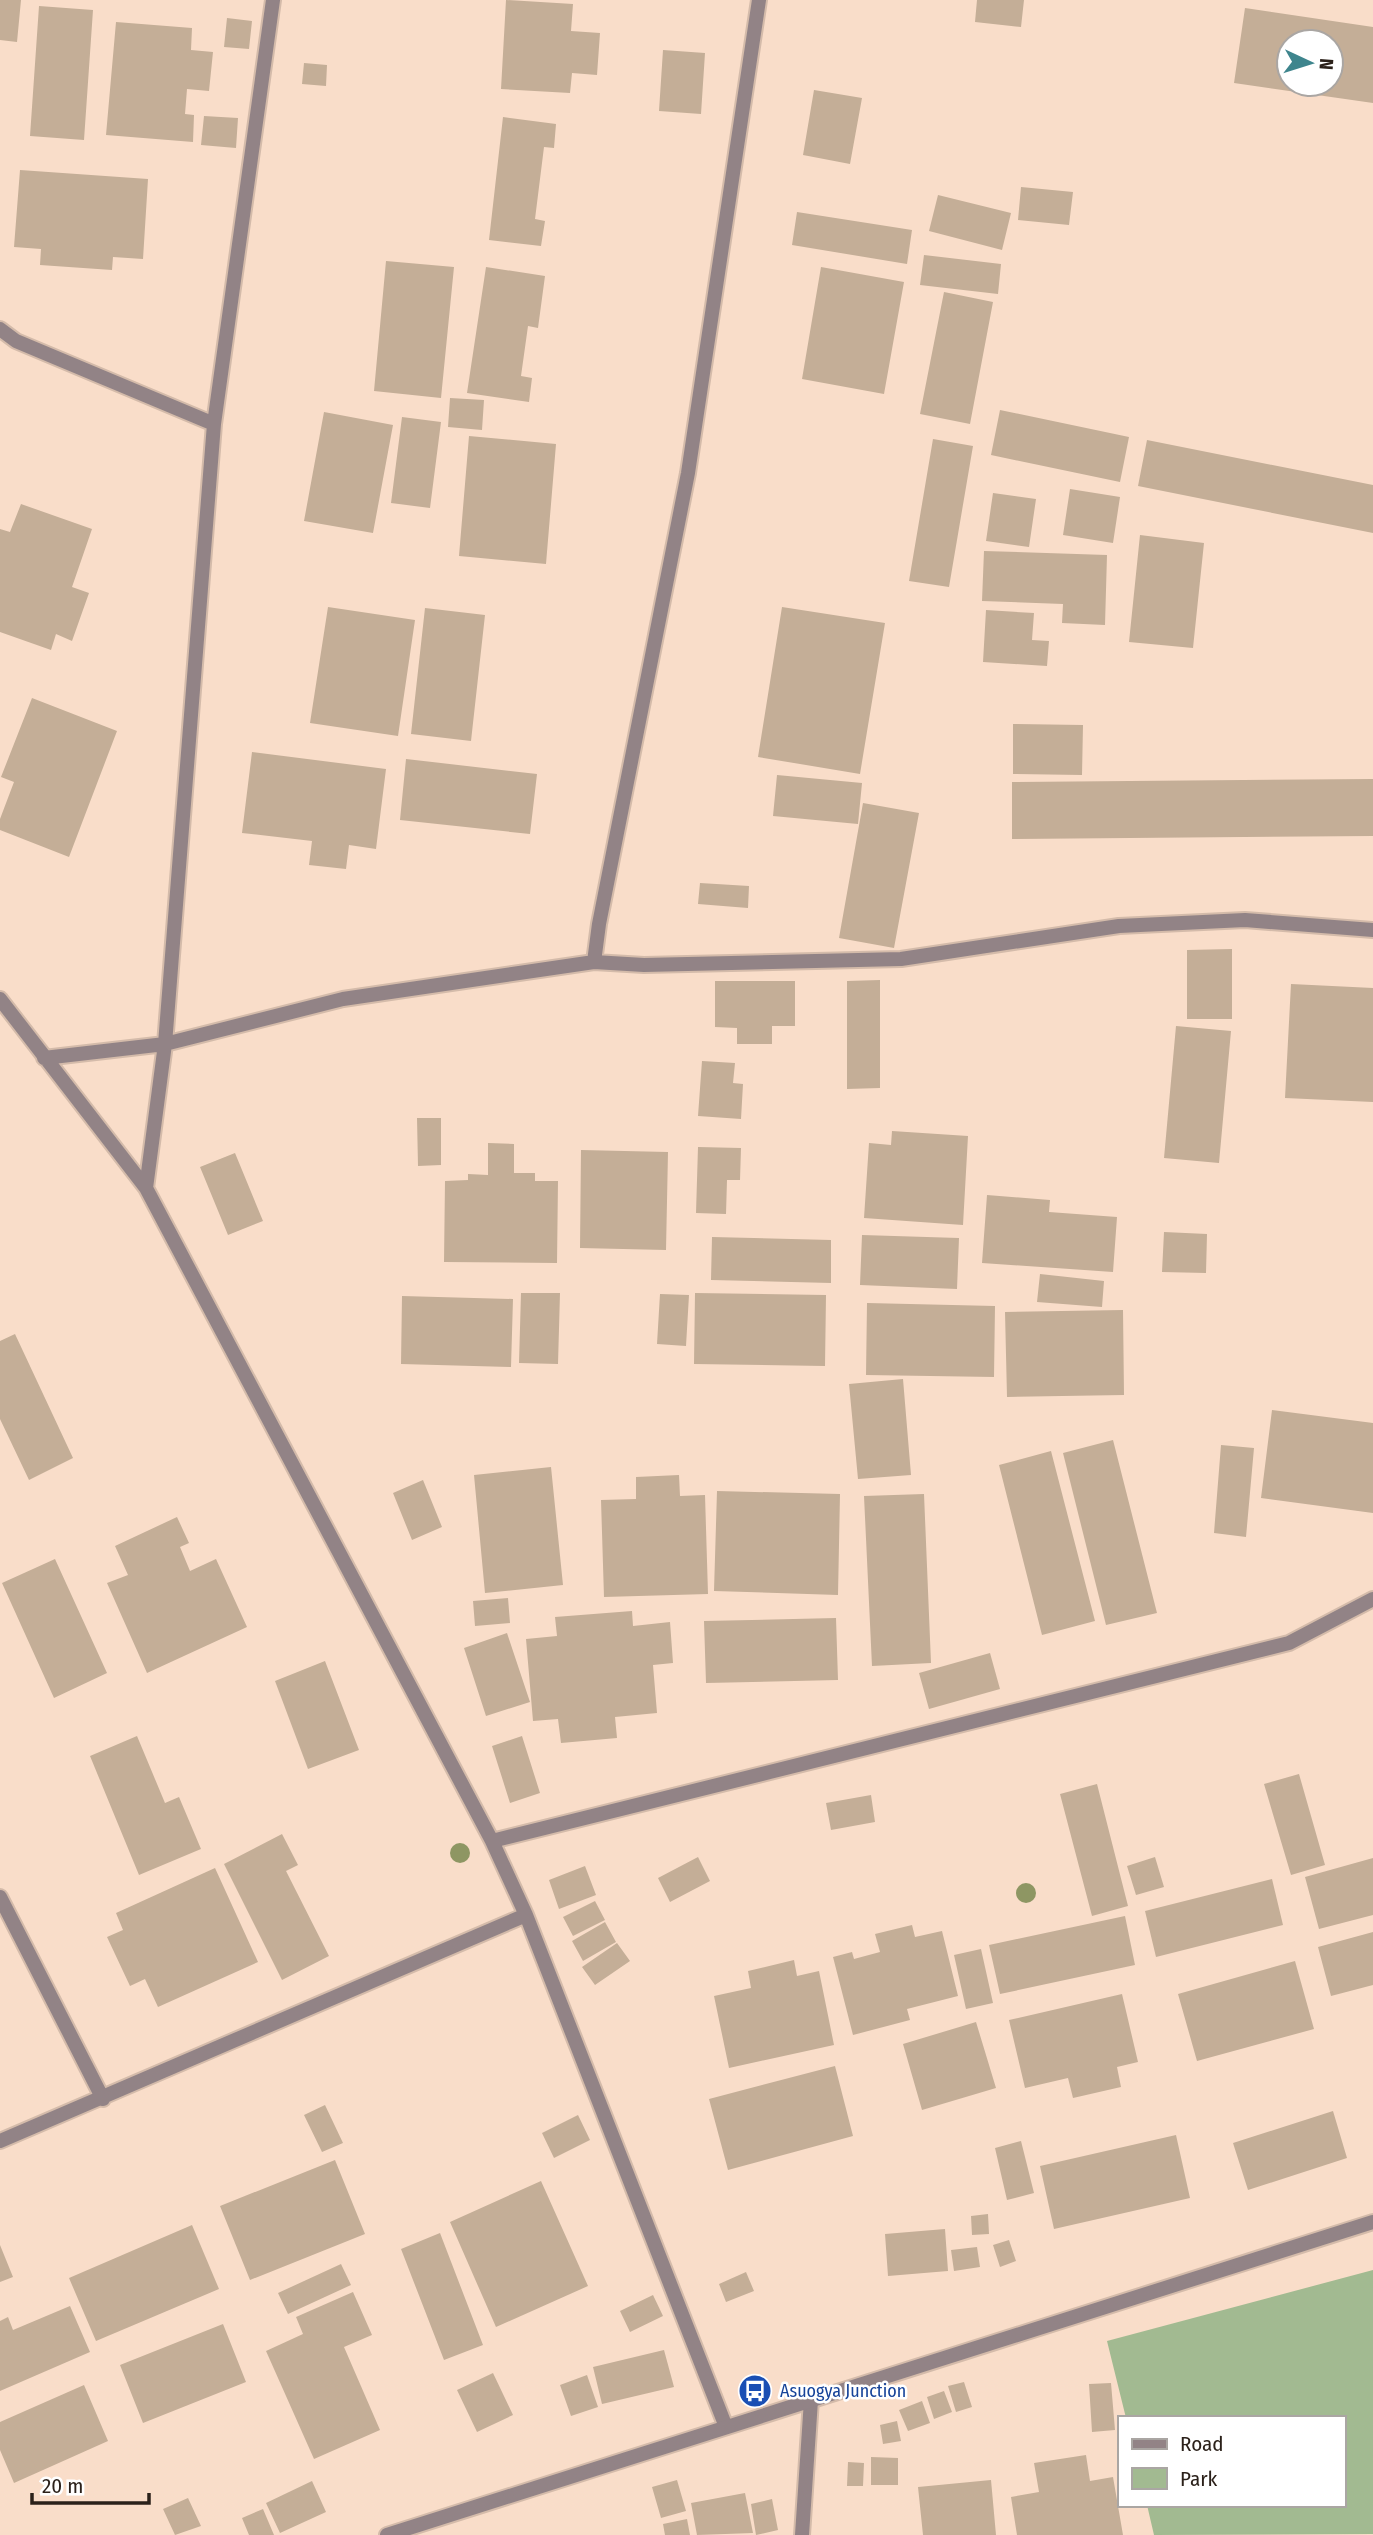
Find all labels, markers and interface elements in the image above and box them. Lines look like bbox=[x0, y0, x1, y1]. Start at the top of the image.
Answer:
north arrow bbox=[1275, 28, 1345, 98]
text: N bbox=[1315, 58, 1338, 71]
bus stop icon: Asuogya Junction bbox=[736, 2372, 774, 2410]
place label: Asuogya Junction bbox=[780, 2380, 906, 2402]
legend bbox=[1118, 2416, 1345, 2507]
text: Road bbox=[1180, 2431, 1224, 2457]
scale bar bbox=[32, 2462, 149, 2506]
text: Park bbox=[1180, 2466, 1218, 2492]
text: 20 m bbox=[42, 2473, 83, 2499]

